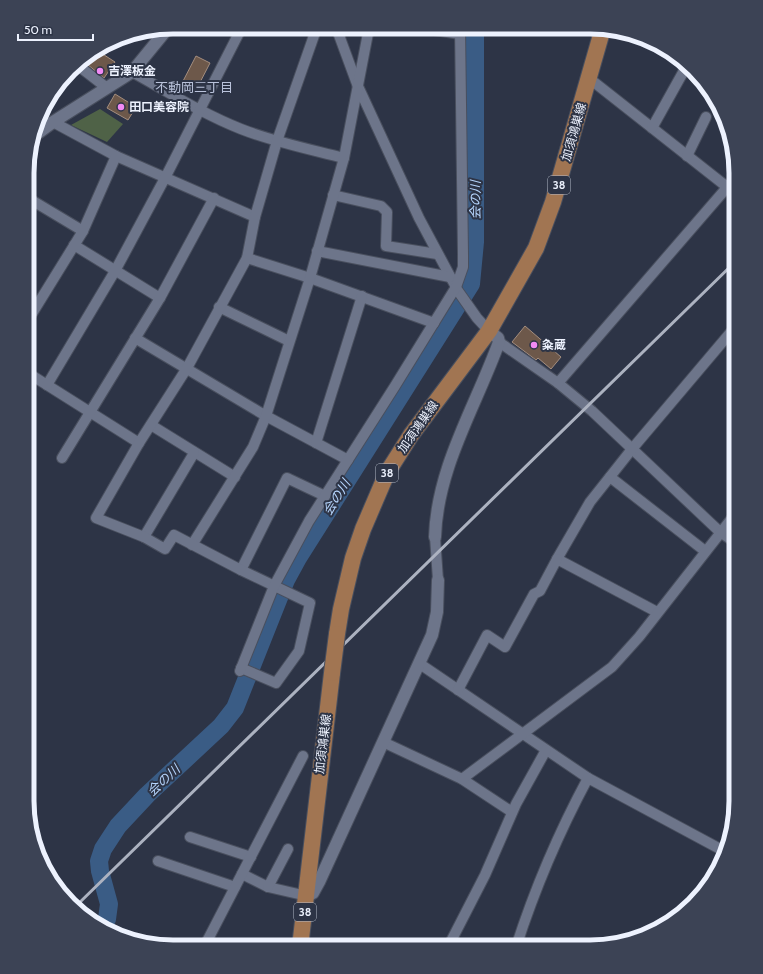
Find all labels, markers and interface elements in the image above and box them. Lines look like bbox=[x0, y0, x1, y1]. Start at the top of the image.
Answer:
scale bar bbox=[18, 16, 93, 42]
text: 50 m bbox=[24, 22, 52, 37]
place label: 吉澤板金 bbox=[108, 63, 156, 78]
marker: 吉澤板金 bbox=[95, 66, 105, 76]
district label: 不動岡三丁目 bbox=[155, 79, 233, 95]
place label: 田口美容院 bbox=[129, 99, 189, 114]
street label: 加須鴻巣線 bbox=[558, 101, 589, 163]
marker: 田口美容院 bbox=[116, 102, 126, 112]
road number: 38 bbox=[548, 176, 570, 194]
water label: 会の川 bbox=[467, 179, 483, 220]
place label: 粂蔵 bbox=[542, 337, 566, 352]
marker: 粂蔵 bbox=[529, 340, 539, 350]
street label: 加須鴻巣線 bbox=[394, 398, 441, 456]
road number: 38 bbox=[376, 464, 398, 482]
water label: 会の川 bbox=[319, 475, 354, 518]
street label: 加須鴻巣線 bbox=[311, 713, 334, 775]
water label: 会の川 bbox=[143, 759, 184, 799]
road number: 38 bbox=[294, 903, 316, 921]

